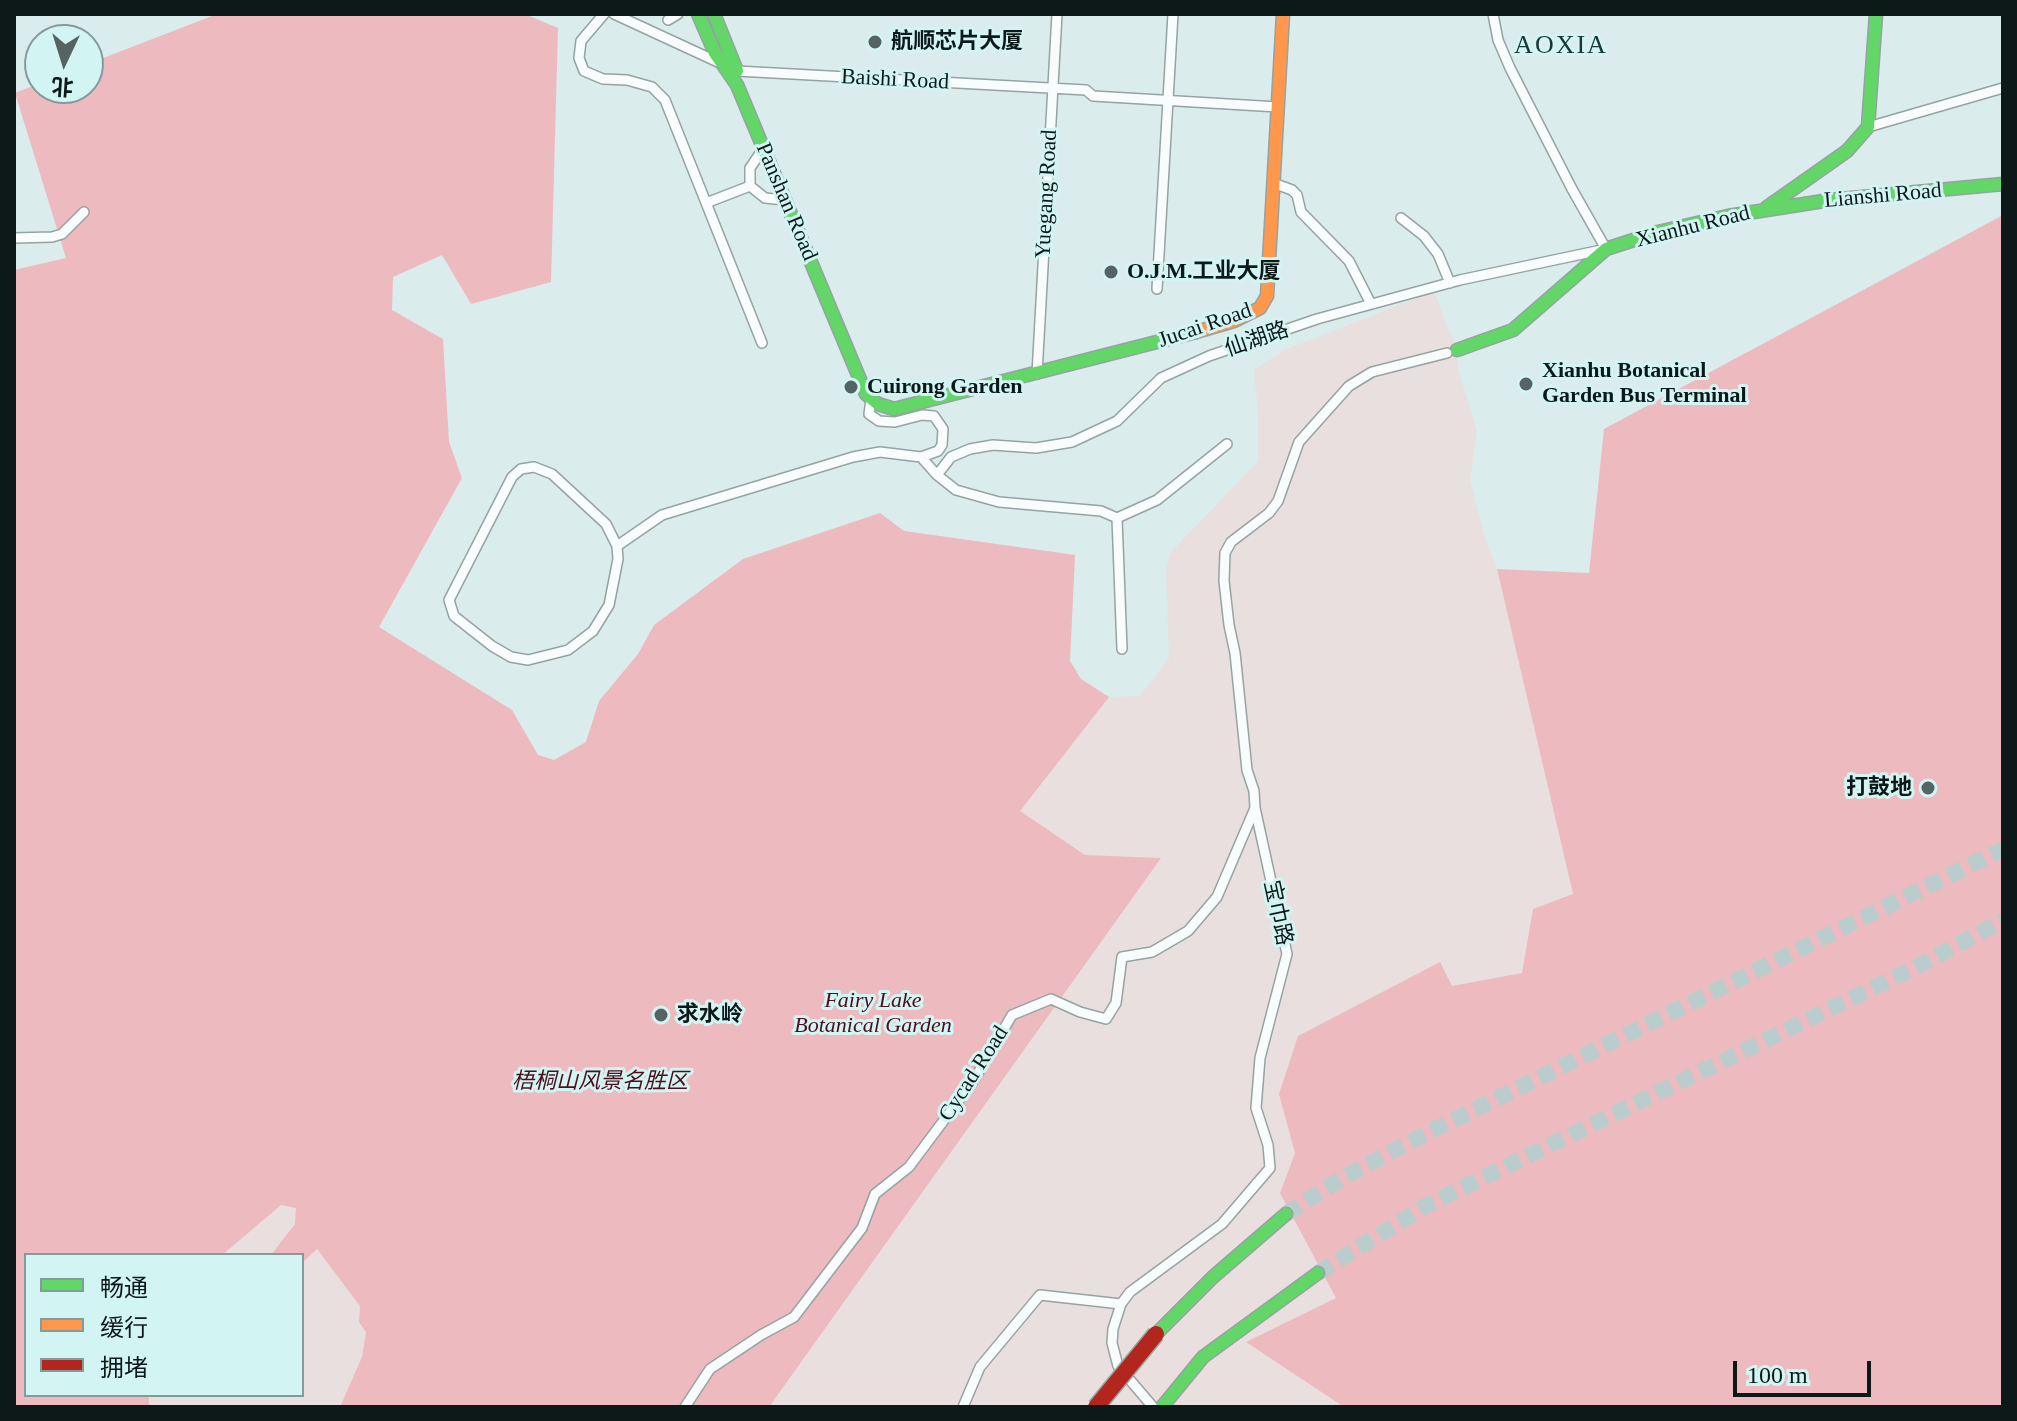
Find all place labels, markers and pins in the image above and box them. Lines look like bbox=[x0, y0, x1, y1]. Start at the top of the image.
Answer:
place label: 航顺芯片大厦 bbox=[891, 29, 1023, 55]
marker: 航顺芯片大厦 bbox=[866, 33, 884, 51]
place label: O.J.M.工业大厦 bbox=[1127, 259, 1280, 285]
marker: O.J.M.工业大厦 bbox=[1102, 263, 1120, 281]
place label: Xianhu Botanical Garden Bus Terminal bbox=[1542, 358, 1747, 410]
place label: Cuirong Garden bbox=[867, 374, 1022, 400]
marker: Xianhu Botanical Garden Bus Terminal bbox=[1517, 375, 1535, 393]
marker: Cuirong Garden bbox=[842, 378, 860, 396]
place label: 打鼓地 bbox=[1846, 775, 1912, 801]
marker: 打鼓地 bbox=[1919, 779, 1937, 797]
place label: 求水岭 bbox=[677, 1002, 743, 1028]
marker: 求水岭 bbox=[652, 1006, 670, 1024]

